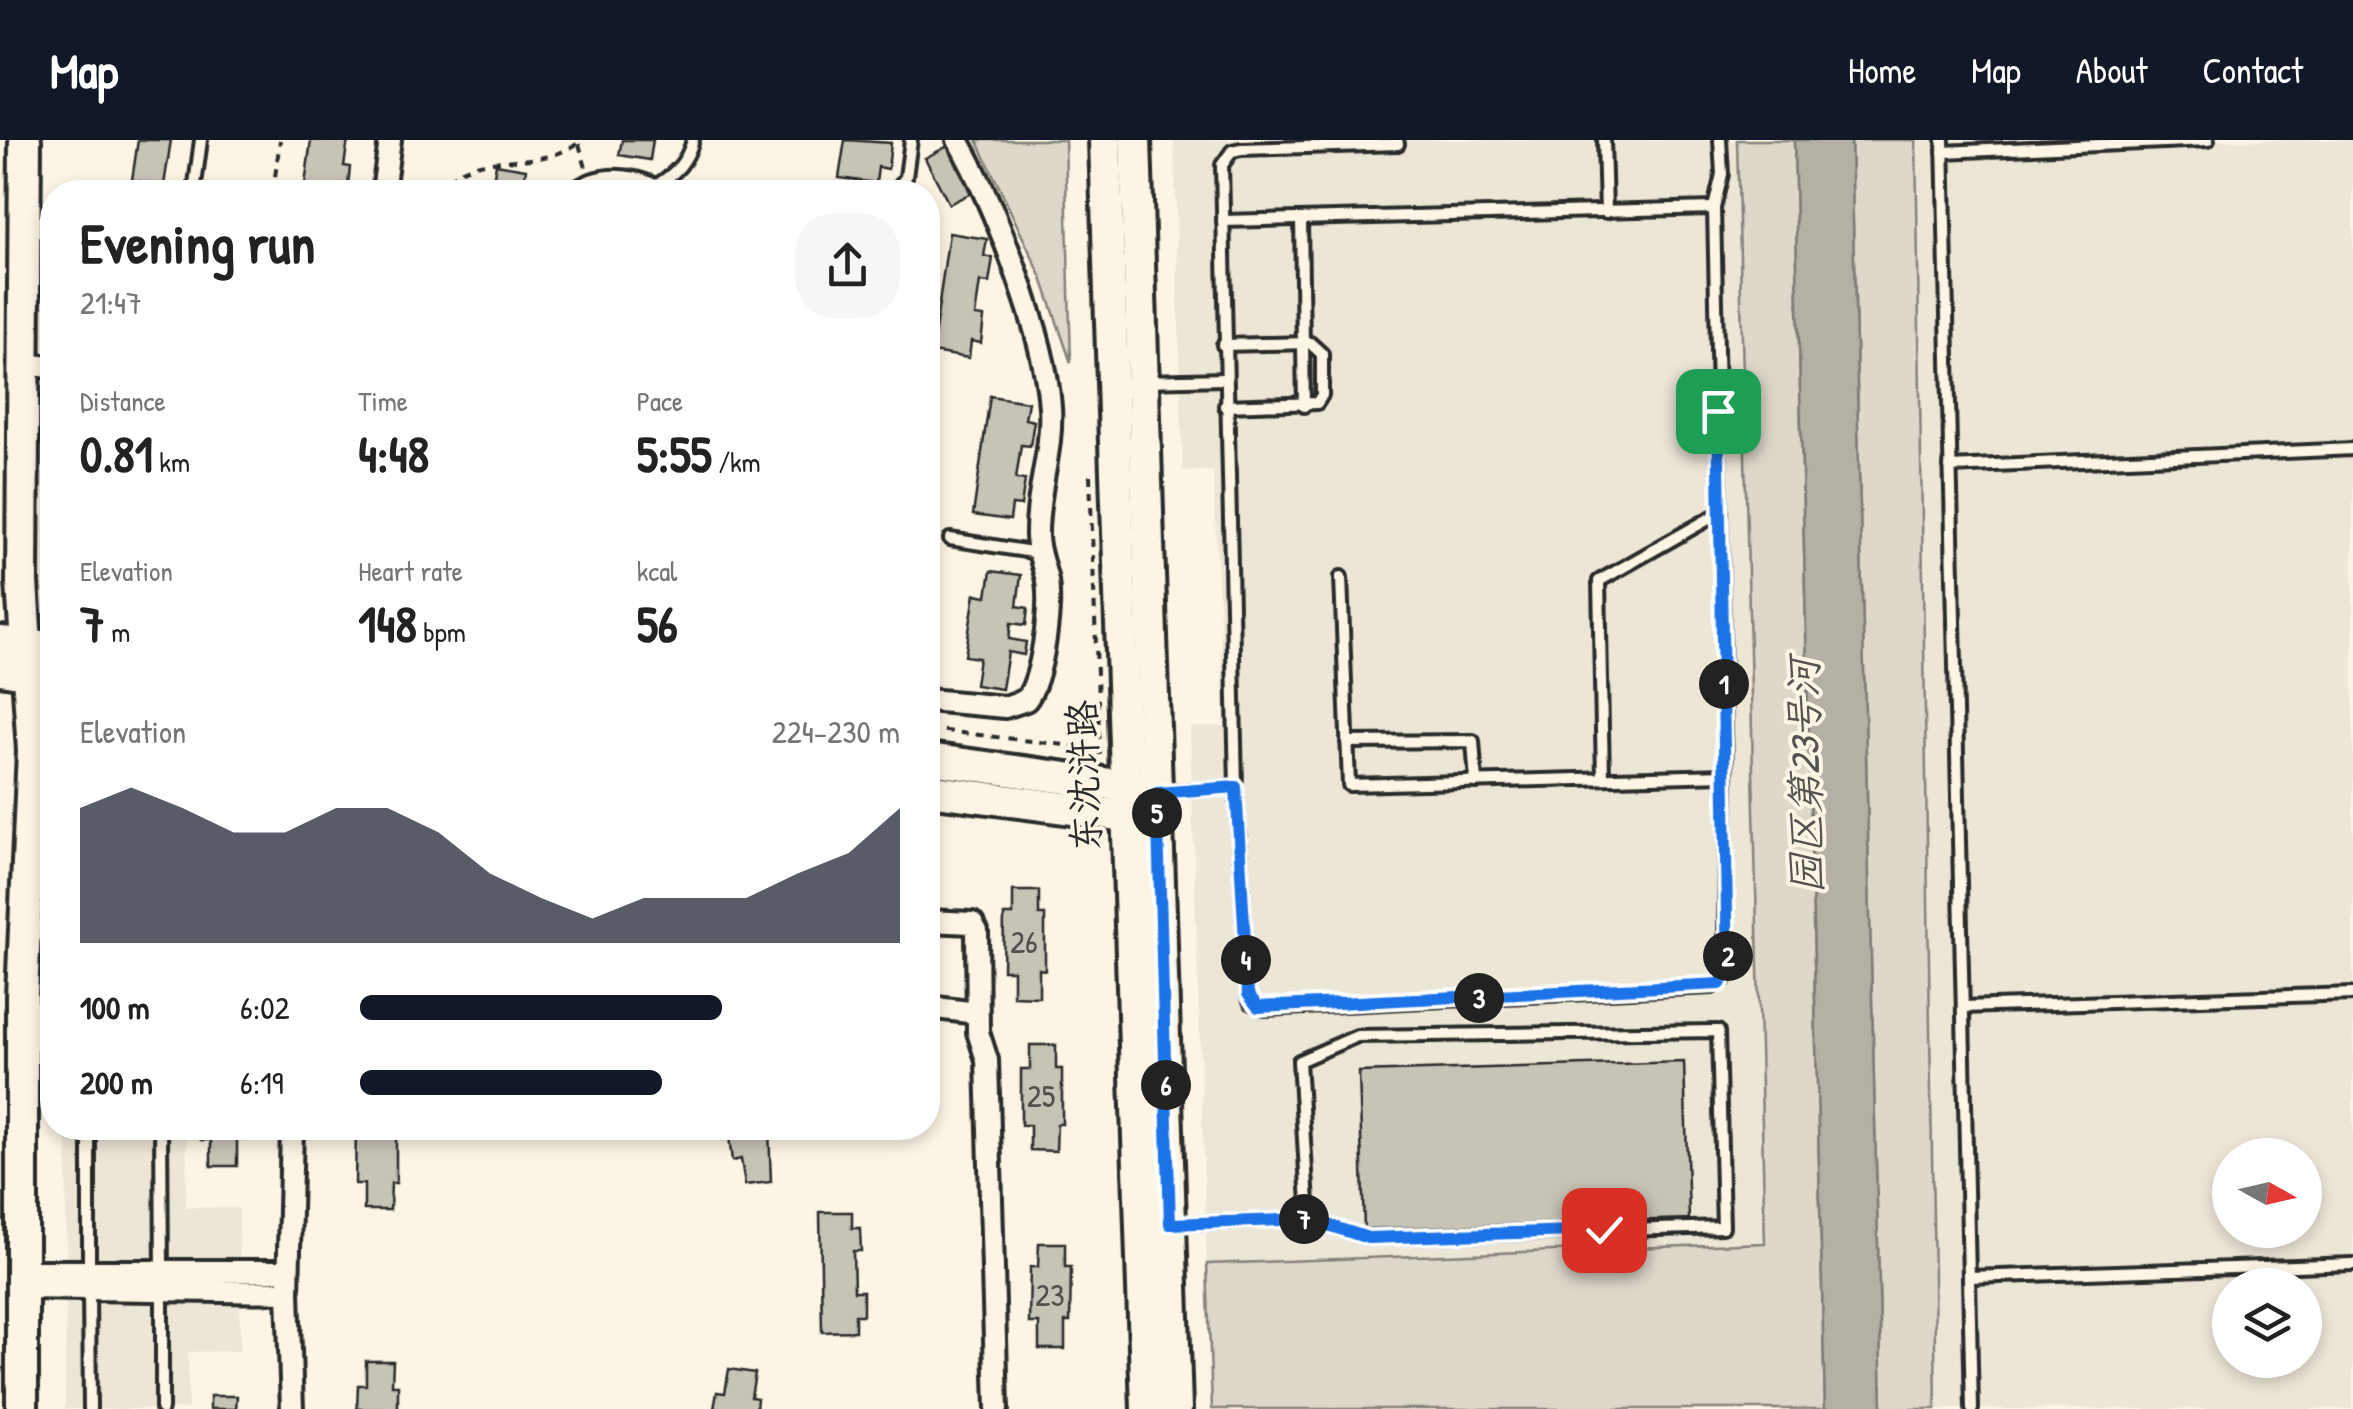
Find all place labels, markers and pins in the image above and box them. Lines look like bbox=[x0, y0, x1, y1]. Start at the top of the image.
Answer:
pin bbox=[1676, 369, 1761, 454]
pin: 1 bbox=[1699, 659, 1749, 709]
pin: 5 bbox=[1132, 788, 1182, 838]
pin: 2 bbox=[1703, 931, 1753, 981]
pin: 4 bbox=[1221, 935, 1271, 985]
pin: 3 bbox=[1454, 973, 1504, 1023]
pin: 6 bbox=[1141, 1060, 1191, 1110]
pin bbox=[1562, 1188, 1647, 1273]
pin: 7 bbox=[1279, 1194, 1329, 1244]

